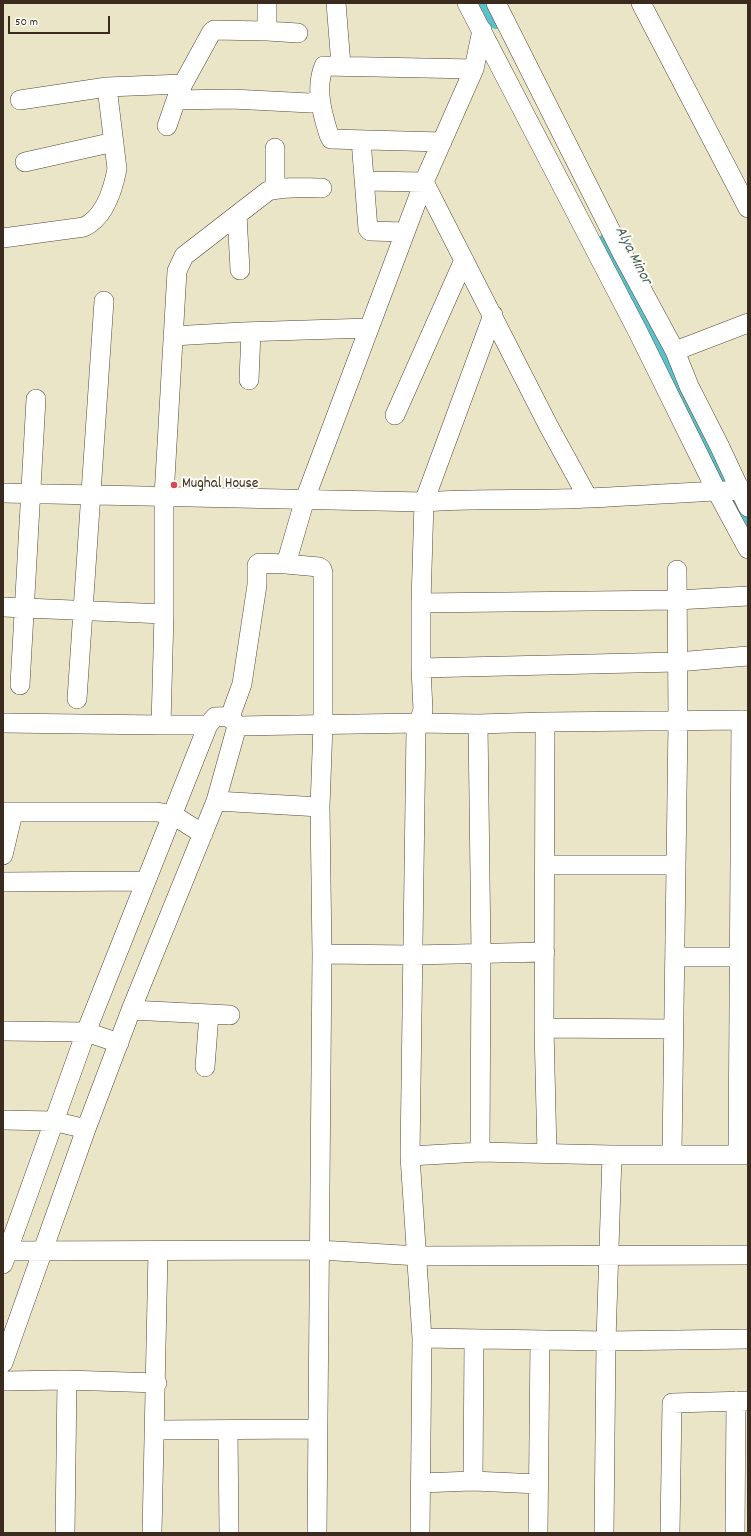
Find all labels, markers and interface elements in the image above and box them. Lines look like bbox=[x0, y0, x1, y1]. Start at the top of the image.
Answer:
scale bar bbox=[10, 8, 112, 34]
text: 50 m bbox=[15, 14, 38, 31]
water label: Alya Minor bbox=[609, 224, 655, 288]
place label: Mughal House bbox=[182, 476, 258, 494]
marker: Mughal House bbox=[169, 480, 179, 490]

